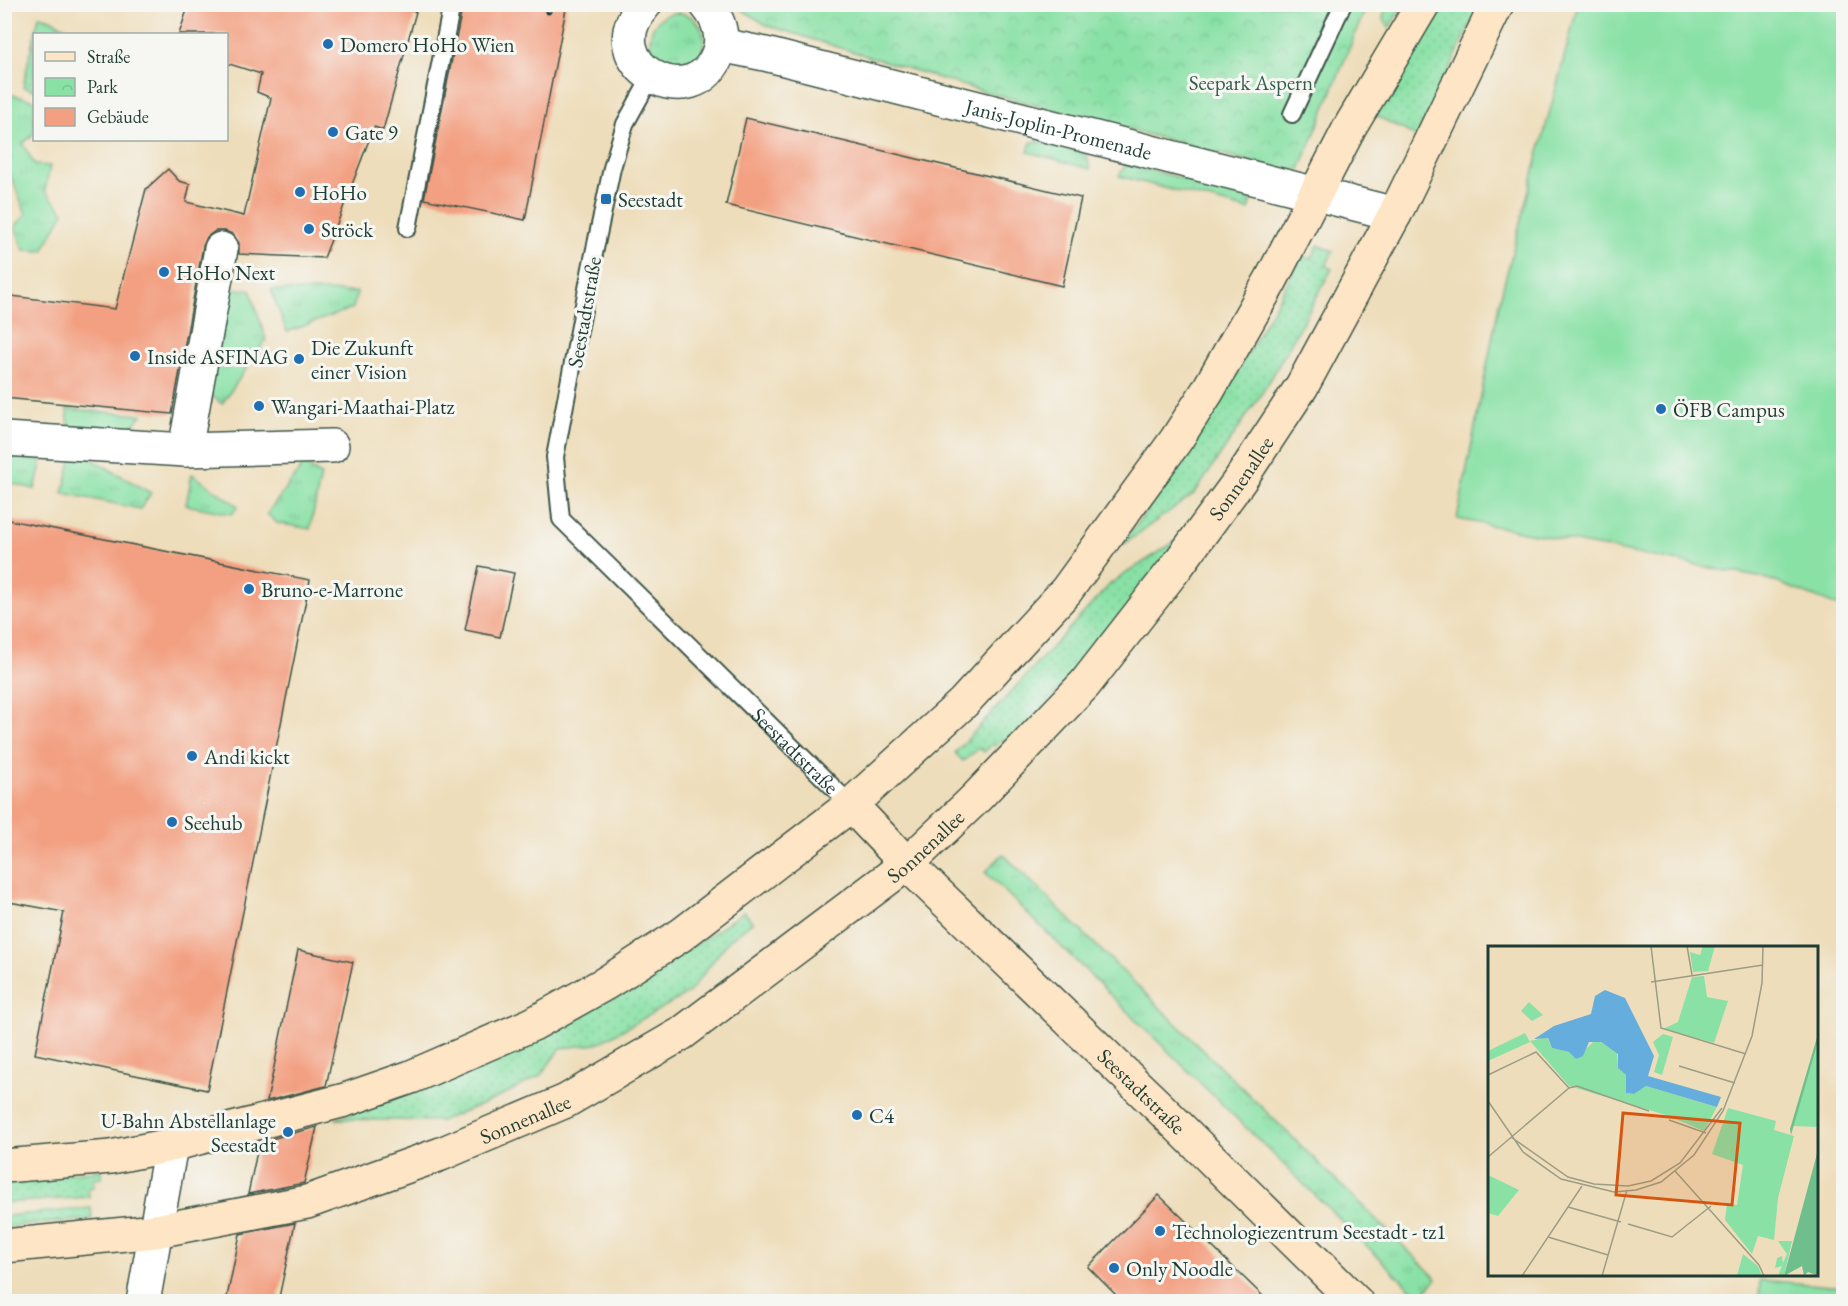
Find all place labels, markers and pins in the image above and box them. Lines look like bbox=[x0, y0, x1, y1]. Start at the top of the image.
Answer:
place label: Domero HoHo Wien bbox=[340, 31, 515, 58]
marker: Domero HoHo Wien bbox=[321, 37, 335, 51]
place label: Gate 9 bbox=[345, 119, 398, 146]
marker: Gate 9 bbox=[326, 125, 340, 139]
place label: HoHo bbox=[312, 179, 367, 206]
marker: HoHo bbox=[293, 185, 307, 199]
place label: Seestadt bbox=[618, 186, 683, 213]
marker: Seestadt bbox=[599, 192, 613, 206]
place label: Ströck bbox=[321, 216, 374, 243]
marker: Ströck bbox=[302, 222, 316, 236]
place label: HoHo Next bbox=[176, 259, 276, 286]
marker: HoHo Next bbox=[157, 265, 171, 279]
place label: Die Zukunft einer Vision bbox=[311, 334, 414, 385]
place label: Inside ASFINAG bbox=[147, 343, 288, 370]
marker: Inside ASFINAG bbox=[128, 349, 142, 363]
marker: Die Zukunft einer Vision bbox=[292, 352, 306, 366]
place label: Wangari-Maathai-Platz bbox=[271, 393, 455, 420]
place label: ÖFB Campus bbox=[1673, 396, 1785, 423]
marker: Wangari-Maathai-Platz bbox=[252, 399, 266, 413]
marker: ÖFB Campus bbox=[1654, 402, 1668, 416]
place label: Bruno-e-Marrone bbox=[261, 576, 403, 603]
marker: Bruno-e-Marrone bbox=[242, 582, 256, 596]
place label: Andi kickt bbox=[203, 743, 290, 770]
marker: Andi kickt bbox=[185, 749, 199, 763]
place label: Seehub bbox=[184, 809, 243, 836]
marker: Seehub bbox=[165, 815, 179, 829]
place label: C4 bbox=[869, 1102, 895, 1129]
place label: U-Bahn Abstellanlage Seestadt bbox=[101, 1107, 276, 1158]
marker: C4 bbox=[850, 1108, 864, 1122]
marker: U-Bahn Abstellanlage Seestadt bbox=[281, 1125, 295, 1139]
place label: Technologiezentrum Seestadt - tz1 bbox=[1172, 1218, 1446, 1245]
marker: Technologiezentrum Seestadt - tz1 bbox=[1153, 1224, 1167, 1238]
place label: Only Noodle bbox=[1126, 1255, 1233, 1282]
marker: Only Noodle bbox=[1107, 1261, 1121, 1275]

